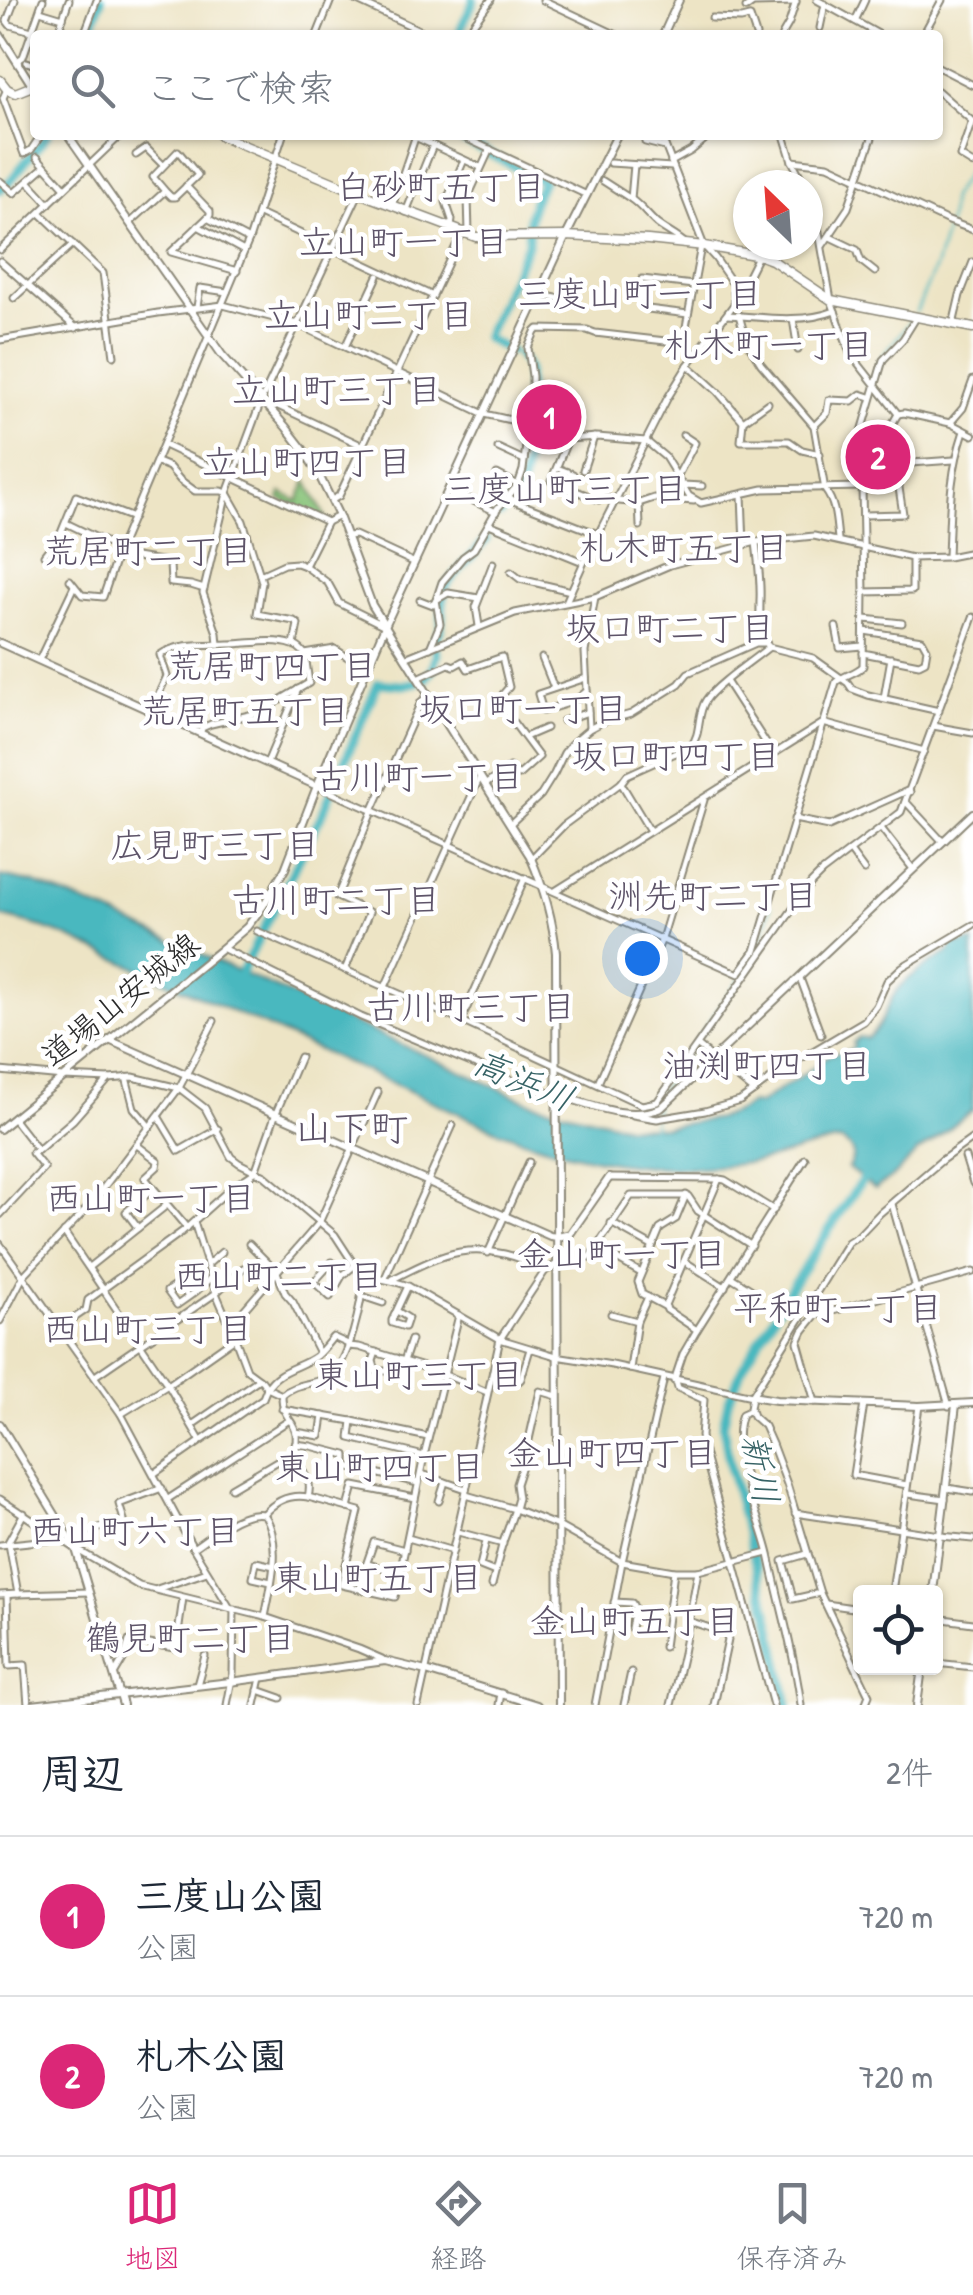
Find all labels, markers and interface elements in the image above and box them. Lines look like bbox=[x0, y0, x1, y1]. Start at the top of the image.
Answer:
search box bbox=[30, 30, 943, 140]
icon: search bbox=[65, 58, 120, 113]
text: ここで検索 bbox=[145, 61, 335, 113]
district label: 白砂町五丁目 bbox=[336, 163, 546, 210]
north arrow bbox=[733, 170, 823, 260]
district label: 立山町一丁目 bbox=[299, 218, 509, 265]
district label: 三度山町一丁目 bbox=[517, 270, 763, 317]
district label: 立山町二丁目 bbox=[264, 291, 474, 338]
district label: 札木町一丁目 bbox=[664, 321, 874, 368]
district label: 立山町三丁目 bbox=[232, 366, 442, 413]
pin: 1 bbox=[516, 380, 582, 454]
pin: 2 bbox=[846, 420, 910, 494]
district label: 立山町四丁目 bbox=[202, 438, 412, 485]
district label: 三度山町三丁目 bbox=[442, 465, 688, 512]
district label: 札木町五丁目 bbox=[579, 524, 789, 571]
district label: 荒居町二丁目 bbox=[43, 527, 253, 574]
district label: 坂口町二丁目 bbox=[565, 604, 775, 651]
district label: 荒居町四丁目 bbox=[167, 642, 377, 689]
district label: 坂口町一丁目 bbox=[418, 685, 628, 732]
district label: 荒居町五丁目 bbox=[140, 687, 350, 734]
district label: 坂口町四丁目 bbox=[571, 732, 781, 779]
district label: 古川町一丁目 bbox=[314, 753, 524, 800]
district label: 広見町三丁目 bbox=[110, 821, 320, 868]
district label: 洲先町二丁目 bbox=[608, 872, 818, 919]
district label: 古川町二丁目 bbox=[231, 876, 441, 923]
street label: 道場山安城線 bbox=[32, 922, 208, 1076]
your location bbox=[617, 933, 668, 984]
district label: 古川町三丁目 bbox=[366, 983, 576, 1030]
water label: 高浜川 bbox=[466, 1038, 582, 1122]
district label: 油渕町四丁目 bbox=[662, 1041, 872, 1088]
district label: 山下町 bbox=[294, 1101, 408, 1153]
district label: 西山町一丁目 bbox=[46, 1174, 256, 1221]
district label: 金山町一丁目 bbox=[517, 1230, 727, 1277]
district label: 西山町二丁目 bbox=[174, 1252, 384, 1299]
district label: 平和町一丁目 bbox=[733, 1284, 943, 1331]
district label: 西山町三丁目 bbox=[43, 1305, 253, 1352]
district label: 東山町三丁目 bbox=[314, 1351, 524, 1398]
district label: 金山町四丁目 bbox=[507, 1429, 717, 1476]
water label: 新川 bbox=[731, 1430, 791, 1508]
district label: 東山町四丁目 bbox=[275, 1443, 485, 1490]
district label: 西山町六丁目 bbox=[30, 1507, 240, 1554]
district label: 東山町五丁目 bbox=[273, 1554, 483, 1601]
map controls bbox=[853, 1585, 943, 1675]
button: locate bbox=[853, 1585, 943, 1675]
district label: 金山町五丁目 bbox=[530, 1597, 740, 1644]
district label: 鶴見町二丁目 bbox=[86, 1614, 296, 1661]
text: 周辺 bbox=[40, 1744, 124, 1801]
text: 2件 bbox=[886, 1751, 933, 1794]
text: 三度山公園 bbox=[135, 1869, 325, 1921]
text: 1 bbox=[67, 1895, 78, 1938]
text: 720 m bbox=[859, 1895, 933, 1938]
text: 公園 bbox=[135, 1925, 199, 1968]
text: 札木公園 bbox=[135, 2029, 287, 2081]
text: 2 bbox=[65, 2055, 80, 2098]
text: 720 m bbox=[859, 2055, 933, 2098]
text: 公園 bbox=[135, 2085, 199, 2128]
tab: 地図 bbox=[125, 2176, 181, 2277]
tab: 経路 bbox=[430, 2176, 486, 2277]
tab: 保存済み bbox=[736, 2176, 848, 2277]

